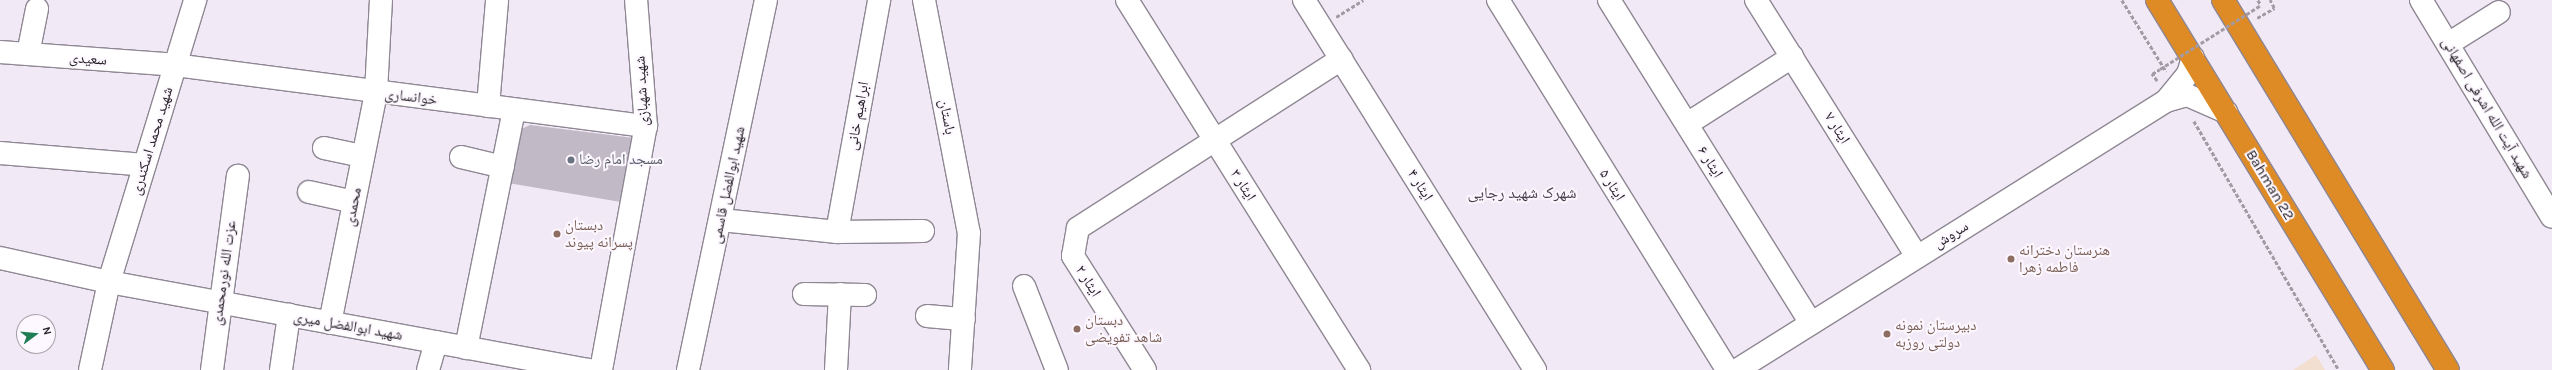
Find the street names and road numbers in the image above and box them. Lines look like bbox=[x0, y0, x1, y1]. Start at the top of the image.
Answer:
street label: شهید آیت الله اشرفی اصفهانی bbox=[2438, 34, 2536, 182]
street label: سعیدی bbox=[68, 49, 108, 69]
street label: شهید شهبازی bbox=[631, 55, 653, 127]
street label: ابراهیم خانی bbox=[843, 80, 873, 152]
street label: شهید محمد اسکندری bbox=[127, 85, 177, 197]
street label: خوانساری bbox=[384, 85, 438, 109]
street label: باستان bbox=[935, 98, 959, 136]
street label: ایثار ۷ bbox=[1820, 109, 1854, 147]
street label: شهید ابوالفضل قاسمی bbox=[707, 125, 749, 245]
street label: ایثار ۶ bbox=[1693, 143, 1727, 181]
street label: Bahman 22 bbox=[2242, 147, 2298, 223]
street label: ایثار ۳ bbox=[1226, 166, 1260, 204]
street label: ایثار ۴ bbox=[1403, 166, 1437, 204]
street label: ایثار ۵ bbox=[1595, 166, 1629, 204]
street label: محمدی bbox=[340, 186, 366, 228]
street label: سروش bbox=[1930, 217, 1972, 253]
street label: عزت الله نورمحمدی bbox=[208, 219, 240, 327]
street label: ایثار ۲ bbox=[1071, 262, 1105, 300]
street label: شهید ابوالفضل میری bbox=[292, 308, 404, 344]

